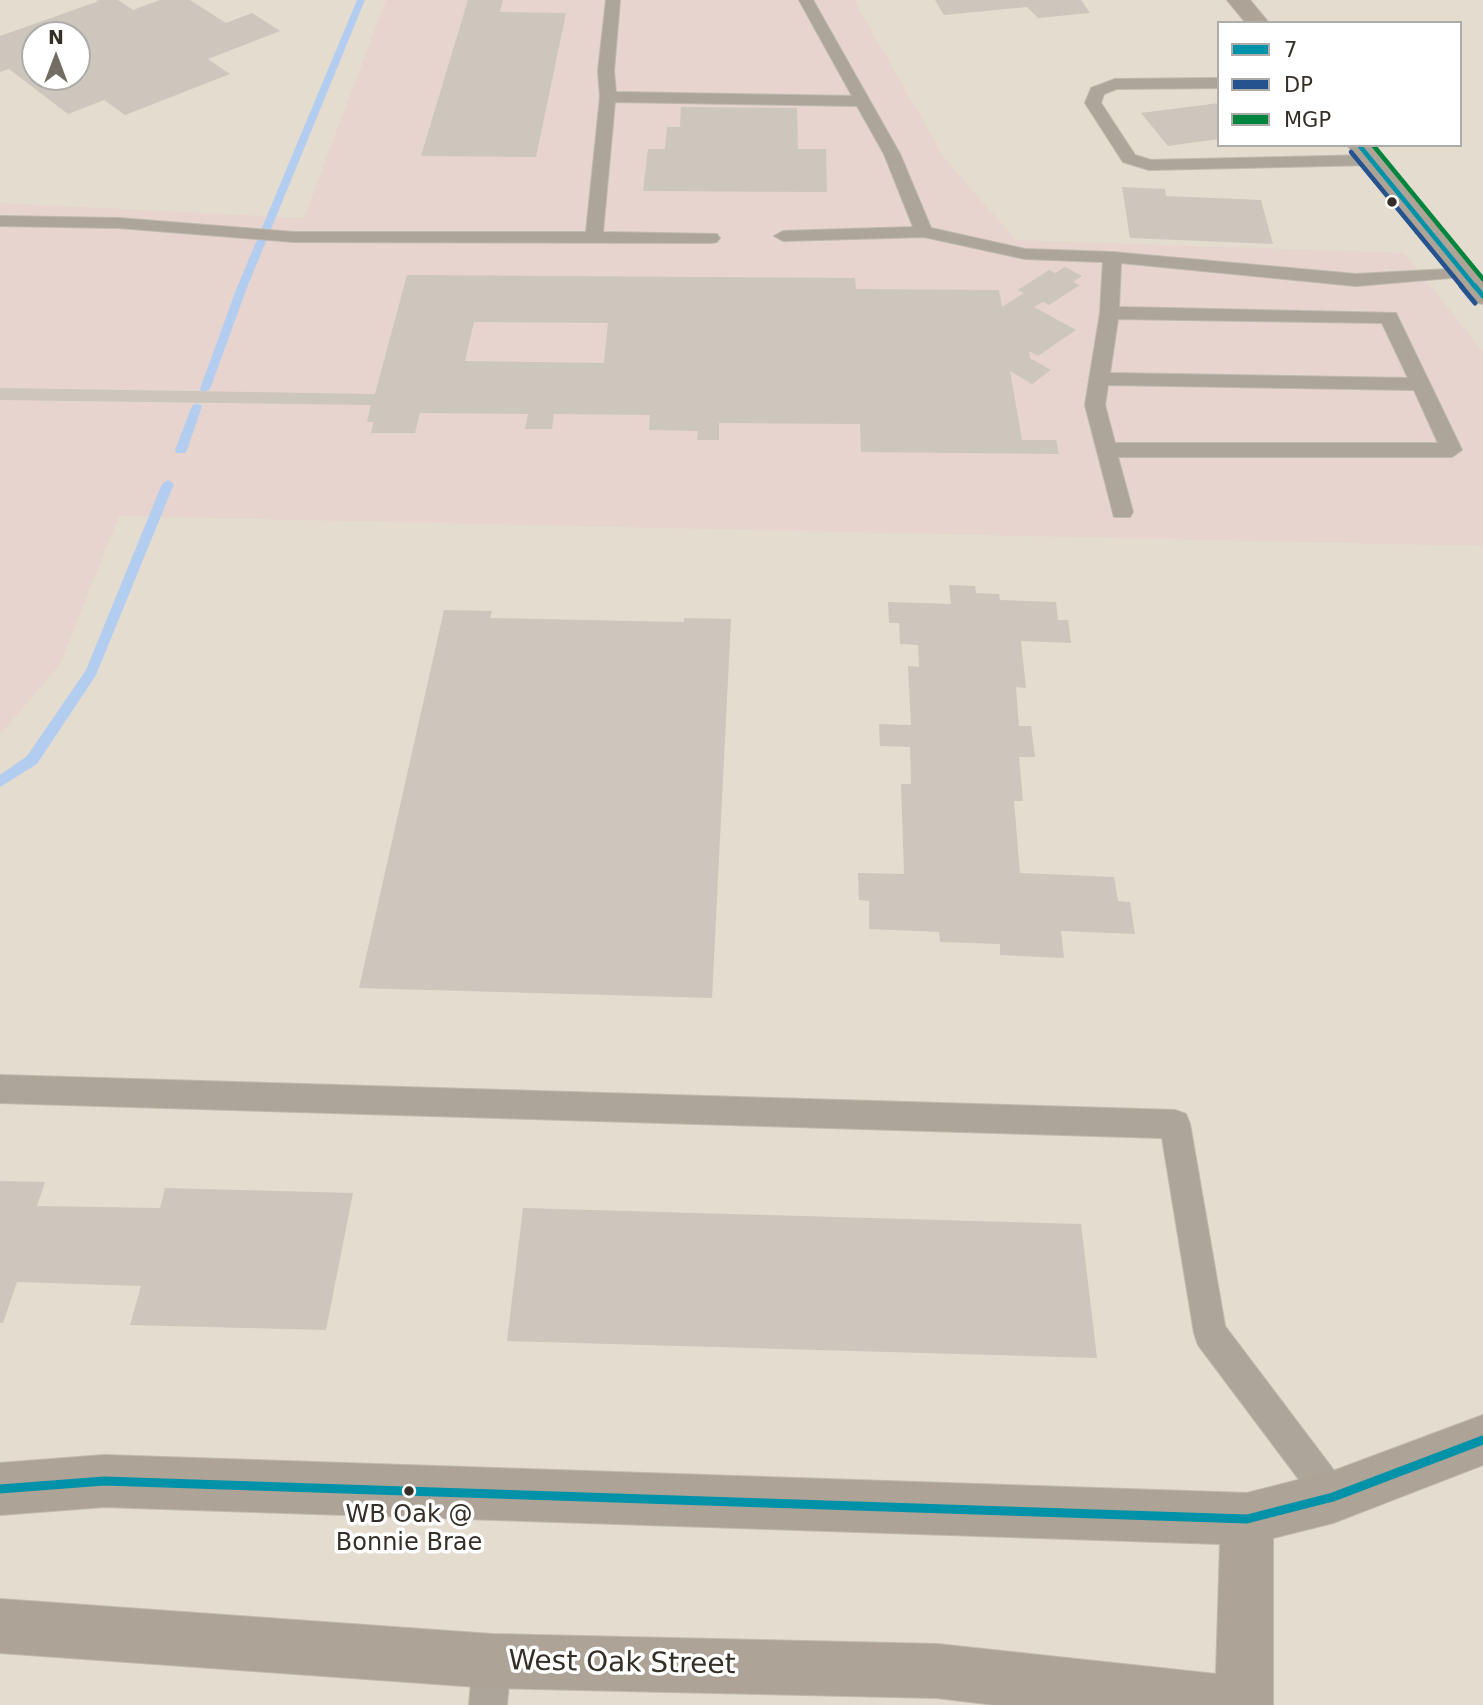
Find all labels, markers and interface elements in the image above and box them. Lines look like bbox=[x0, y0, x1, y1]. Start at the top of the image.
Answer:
north arrow bbox=[21, 21, 91, 91]
legend bbox=[1217, 21, 1462, 147]
text: N bbox=[48, 26, 64, 48]
text: 7 bbox=[1284, 38, 1297, 62]
text: DP bbox=[1284, 73, 1313, 97]
text: MGP bbox=[1284, 108, 1331, 132]
unlabelled marker bbox=[1385, 195, 1399, 209]
marker: WB Oak @ Bonnie Brae bbox=[402, 1484, 416, 1498]
place label: WB Oak @ Bonnie Brae bbox=[336, 1502, 482, 1558]
street label: West Oak Street bbox=[508, 1645, 736, 1683]

